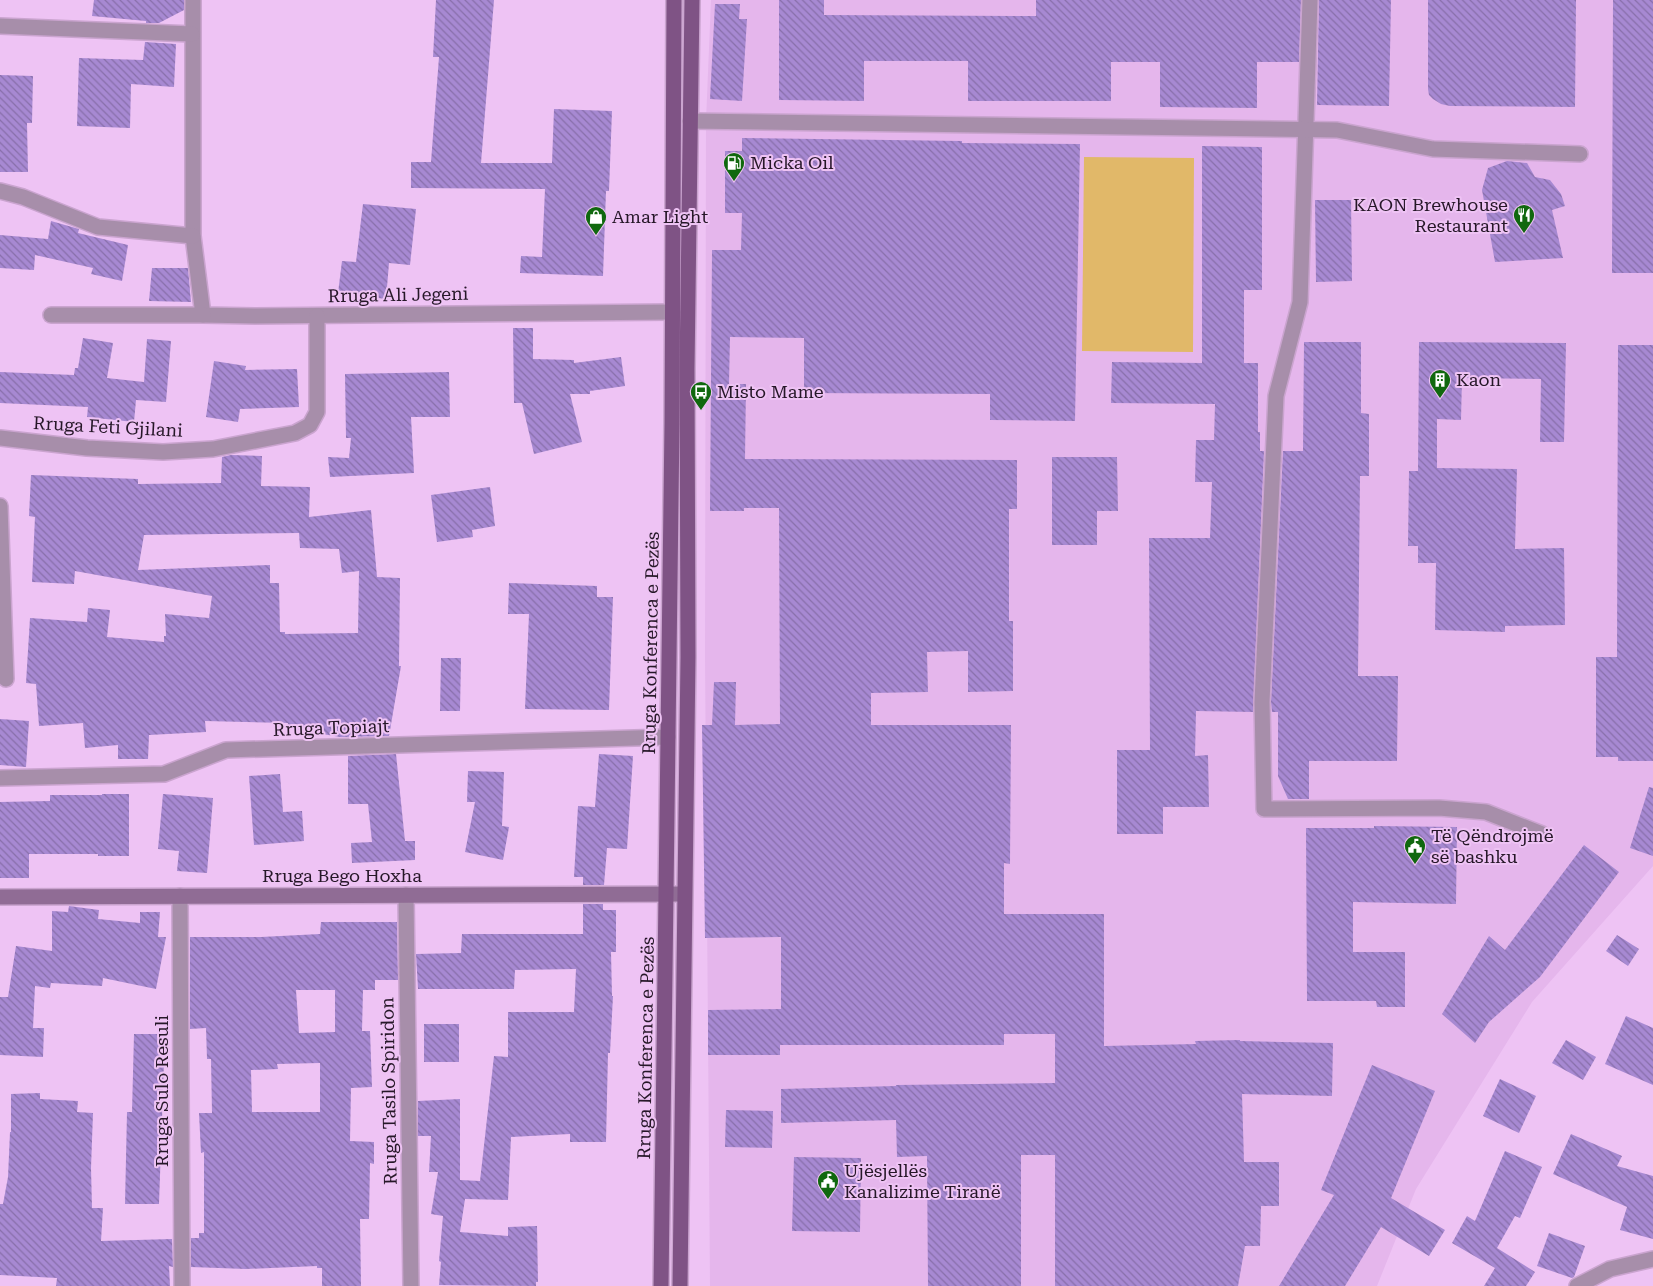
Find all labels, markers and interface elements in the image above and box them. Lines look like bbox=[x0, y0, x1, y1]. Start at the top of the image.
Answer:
fuel station icon: Micka Oil bbox=[722, 151, 746, 182]
place label: Micka Oil bbox=[750, 152, 834, 173]
place label: KAON Brewhouse Restaurant bbox=[1353, 194, 1508, 236]
restaurant icon: KAON Brewhouse Restaurant bbox=[1512, 203, 1536, 234]
shop icon: Amar Light bbox=[584, 205, 608, 236]
place label: Amar Light bbox=[612, 206, 708, 227]
street label: Rruga Ali Jegeni bbox=[327, 283, 469, 306]
building icon: Kaon bbox=[1428, 368, 1452, 399]
place label: Kaon bbox=[1456, 369, 1501, 390]
bus stop icon: Misto Mame bbox=[689, 380, 713, 411]
place label: Misto Mame bbox=[717, 381, 824, 402]
street label: Rruga Feti Gjilani bbox=[33, 412, 184, 441]
street label: Rruga Konferenca e Pezës bbox=[638, 531, 663, 755]
street label: Rruga Topiajt bbox=[272, 715, 390, 740]
place label: Të Qëndrojmë së bashku bbox=[1431, 825, 1554, 867]
public building icon: Të Qëndrojmë së bashku bbox=[1403, 834, 1427, 865]
street label: Rruga Bego Hoxha bbox=[262, 865, 422, 886]
street label: Rruga Konferenca e Pezës bbox=[633, 936, 658, 1160]
street label: Rruga Tasilo Spiridon bbox=[376, 997, 401, 1185]
street label: Rruga Sulo Resuli bbox=[151, 1015, 172, 1167]
place label: Ujësjellës Kanalizime Tiranë bbox=[844, 1160, 1001, 1202]
public building icon: Ujësjellës Kanalizime Tiranë bbox=[816, 1169, 840, 1200]

